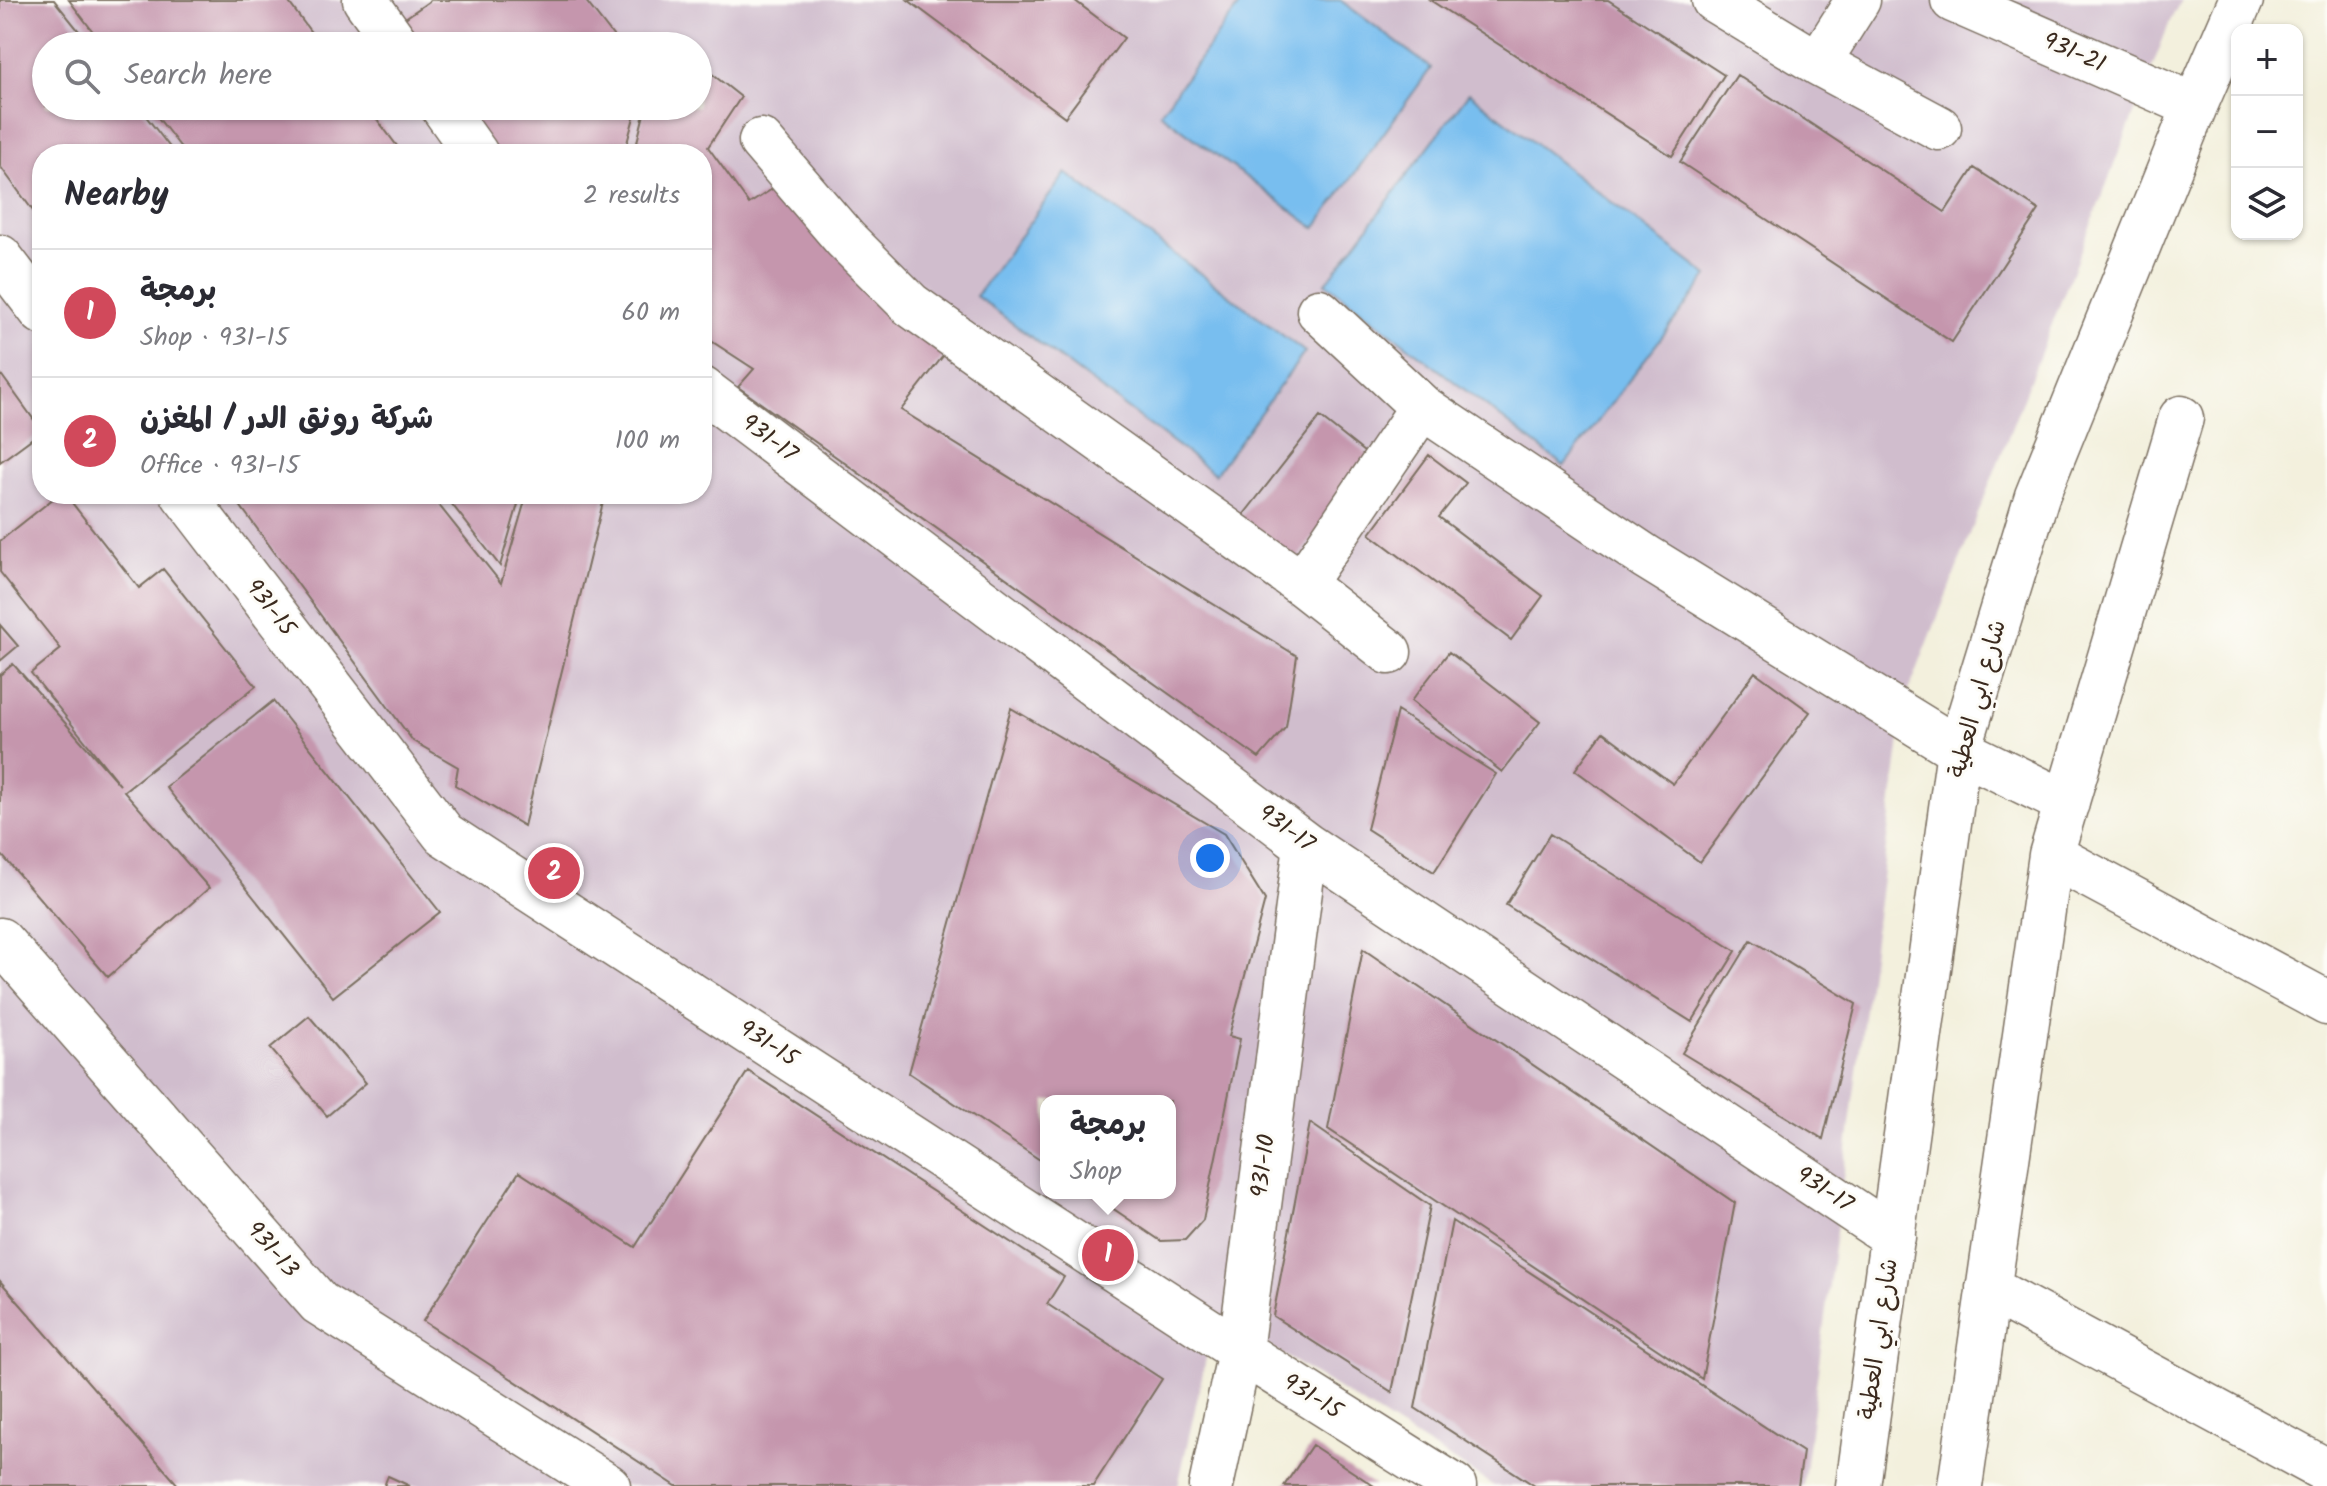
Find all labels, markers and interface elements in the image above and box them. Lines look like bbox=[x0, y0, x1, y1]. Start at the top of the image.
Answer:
street label: 931-21 bbox=[2036, 22, 2112, 84]
map controls bbox=[2231, 24, 2303, 240]
button: + bbox=[2231, 24, 2303, 96]
search box bbox=[32, 32, 712, 120]
text: Search here bbox=[124, 52, 272, 100]
icon: search bbox=[60, 54, 104, 98]
button: − bbox=[2231, 96, 2303, 168]
button: layers bbox=[2231, 168, 2303, 240]
text: Nearby bbox=[64, 169, 169, 223]
text: 2 results bbox=[583, 175, 680, 217]
text: برمجة bbox=[140, 268, 217, 316]
text: 1 bbox=[86, 292, 94, 334]
text: 60 m bbox=[621, 292, 680, 334]
text: Shop · 931-15 bbox=[140, 317, 289, 359]
text: شركة رونق الدر / المغزن bbox=[140, 396, 433, 444]
street label: 931-17 bbox=[732, 405, 806, 474]
text: 2 bbox=[82, 420, 98, 462]
text: 100 m bbox=[615, 420, 680, 462]
text: Office · 931-15 bbox=[140, 445, 299, 487]
street label: 931-15 bbox=[235, 571, 306, 647]
street label: شارع ابي العطية bbox=[1938, 616, 2018, 782]
street label: 931-17 bbox=[1249, 795, 1324, 864]
your location bbox=[1190, 838, 1230, 878]
pin: 2 bbox=[528, 843, 580, 903]
street label: 931-15 bbox=[730, 1010, 807, 1079]
popup bbox=[1040, 1095, 1176, 1199]
text: برمجة bbox=[1070, 1102, 1146, 1150]
street label: 931-10 bbox=[1241, 1132, 1287, 1200]
text: Shop bbox=[1070, 1151, 1122, 1193]
street label: 931-17 bbox=[1787, 1156, 1862, 1224]
street label: 931-13 bbox=[236, 1213, 308, 1287]
pin: 1 bbox=[1082, 1225, 1134, 1285]
street label: شارع ابي العطية bbox=[1848, 1256, 1910, 1422]
street label: 931-15 bbox=[1274, 1363, 1351, 1432]

